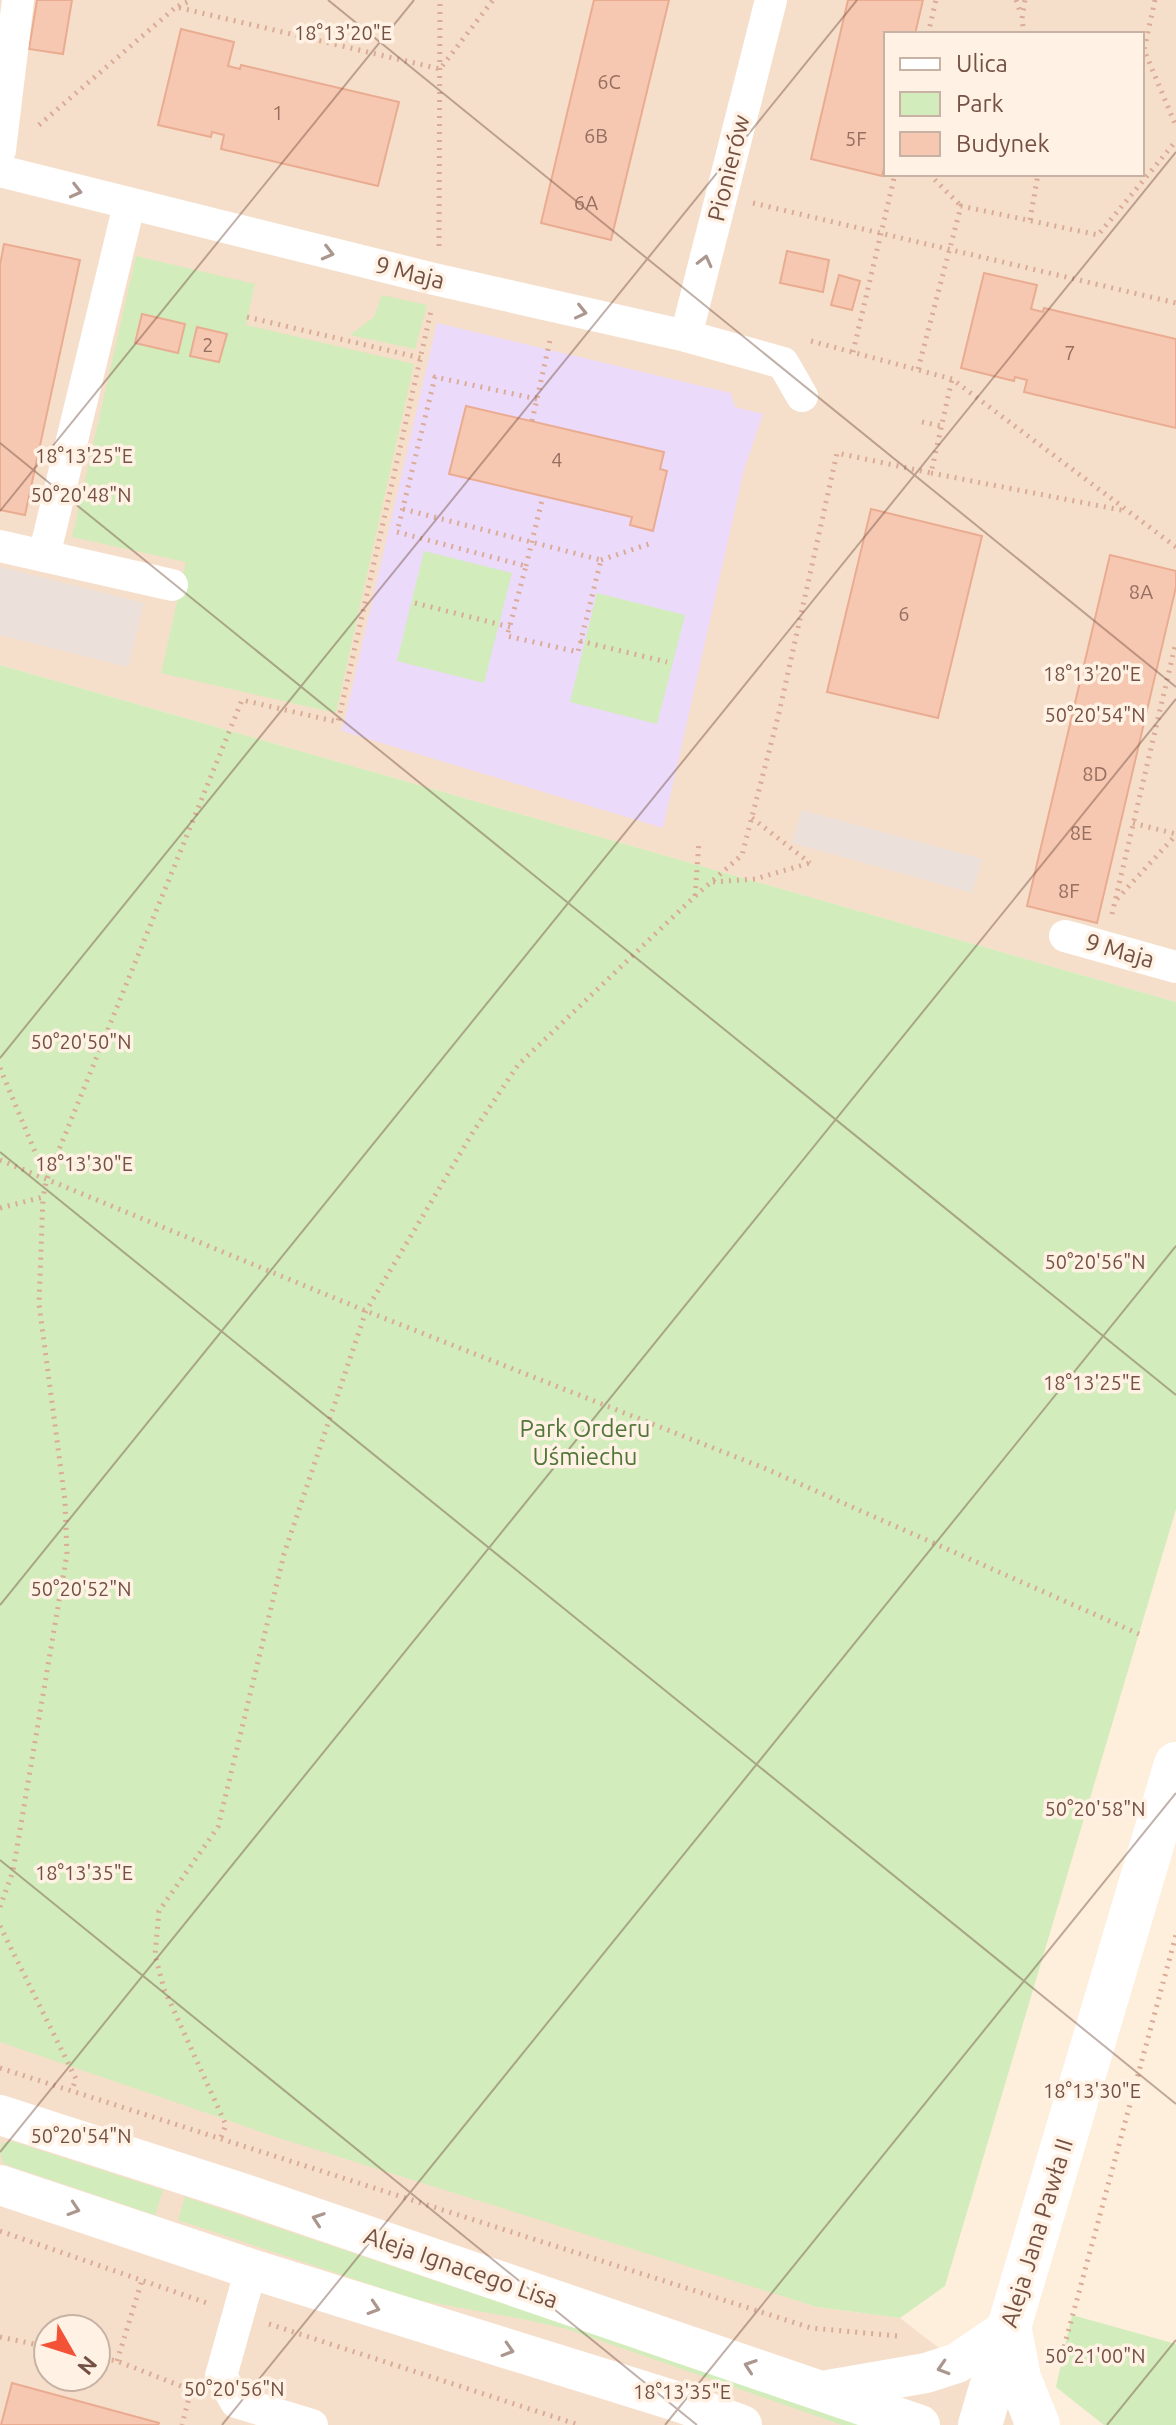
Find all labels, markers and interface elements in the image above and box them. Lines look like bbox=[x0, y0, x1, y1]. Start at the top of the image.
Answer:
text: 18°13'20"E bbox=[294, 21, 392, 44]
legend bbox=[884, 32, 1144, 176]
text: Ulica bbox=[956, 50, 1008, 77]
house number: 6C bbox=[597, 70, 621, 93]
text: Park bbox=[956, 90, 1004, 117]
house number: 1 bbox=[272, 101, 284, 124]
street label: Pionierów bbox=[702, 112, 755, 224]
house number: 6B bbox=[584, 124, 608, 147]
house number: 5F bbox=[845, 127, 867, 150]
text: Budynek bbox=[956, 130, 1050, 157]
one-way arrow bbox=[68, 181, 82, 198]
house number: 6A bbox=[574, 191, 598, 214]
one-way arrow bbox=[321, 243, 334, 260]
street label: 9 Maja bbox=[373, 251, 448, 294]
one-way arrow bbox=[696, 254, 713, 268]
one-way arrow bbox=[574, 303, 587, 320]
house number: 2 bbox=[202, 333, 214, 356]
house number: 7 bbox=[1064, 341, 1076, 364]
text: 18°13'25"E bbox=[35, 444, 133, 467]
house number: 4 bbox=[551, 448, 563, 471]
text: 50°20'48"N bbox=[30, 483, 132, 506]
house number: 8A bbox=[1129, 580, 1153, 603]
house number: 6 bbox=[898, 602, 910, 625]
text: 18°13'20"E bbox=[1043, 662, 1141, 685]
text: 50°20'54"N bbox=[1044, 703, 1146, 726]
house number: 8D bbox=[1082, 762, 1108, 785]
house number: 8E bbox=[1070, 821, 1092, 844]
house number: 8F bbox=[1058, 879, 1080, 902]
street label: 9 Maja bbox=[1083, 928, 1158, 973]
text: 50°20'50"N bbox=[30, 1030, 132, 1053]
text: 18°13'30"E bbox=[35, 1152, 133, 1175]
text: 50°20'56"N bbox=[1044, 1250, 1146, 1273]
text: 18°13'25"E bbox=[1043, 1371, 1141, 1394]
park label: Park Orderu Uśmiechu bbox=[520, 1415, 650, 1470]
text: 50°20'52"N bbox=[30, 1577, 132, 1600]
text: 50°20'58"N bbox=[1044, 1797, 1146, 1820]
text: 18°13'35"E bbox=[35, 1861, 133, 1884]
text: 18°13'30"E bbox=[1043, 2079, 1141, 2102]
text: 50°20'54"N bbox=[30, 2124, 132, 2147]
street label: Aleja Jana Pawła II bbox=[995, 2135, 1078, 2331]
one-way arrow bbox=[67, 2200, 80, 2216]
one-way arrow bbox=[312, 2213, 326, 2229]
street label: Aleja Ignacego Lisa bbox=[361, 2222, 562, 2313]
one-way arrow bbox=[367, 2299, 380, 2315]
north arrow bbox=[32, 2313, 112, 2393]
one-way arrow bbox=[501, 2341, 514, 2357]
text: 50°21'00"N bbox=[1044, 2344, 1146, 2367]
text: N bbox=[73, 2352, 103, 2380]
one-way arrow bbox=[743, 2359, 757, 2375]
one-way arrow bbox=[937, 2359, 951, 2375]
text: 50°20'56"N bbox=[183, 2377, 285, 2400]
text: 18°13'35"E bbox=[633, 2380, 731, 2403]

